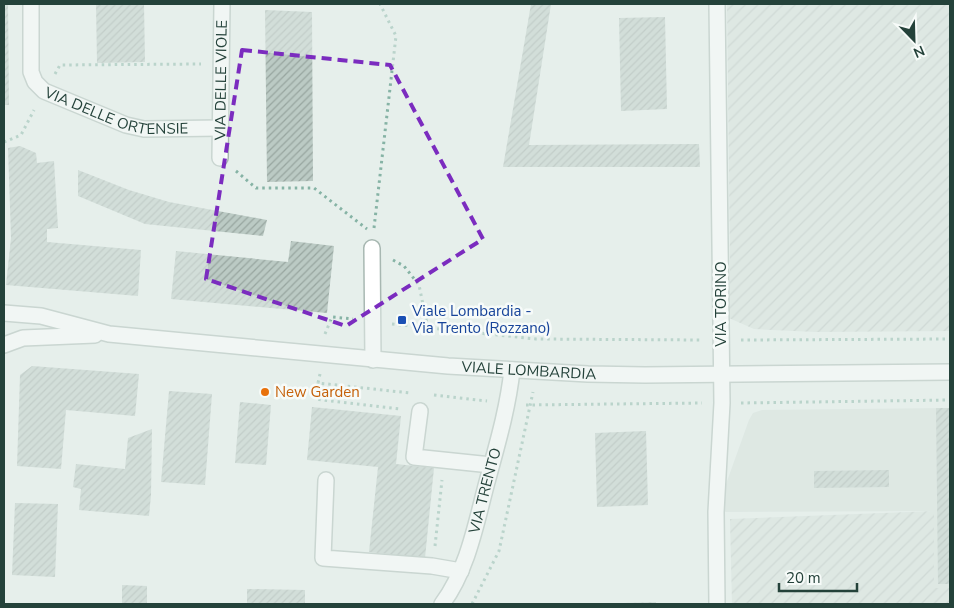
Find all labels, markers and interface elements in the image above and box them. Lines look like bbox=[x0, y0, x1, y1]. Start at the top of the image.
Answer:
north arrow bbox=[889, 15, 939, 65]
street label: VIA DELLE VIOLE bbox=[210, 20, 232, 141]
text: N bbox=[910, 41, 927, 62]
street label: VIA DELLE ORTENSIE bbox=[41, 82, 188, 139]
street label: VIA TORINO bbox=[711, 261, 731, 348]
place label: Viale Lombardia - Via Trento (Rozzano) bbox=[411, 301, 551, 338]
marker: Viale Lombardia - Via Trento (Rozzano) bbox=[396, 314, 408, 326]
street label: VIALE LOMBARDIA bbox=[460, 357, 596, 384]
place label: New Garden bbox=[275, 382, 360, 402]
marker: New Garden bbox=[259, 386, 271, 398]
street label: VIA TRENTO bbox=[464, 446, 506, 537]
scale bar bbox=[779, 560, 856, 592]
text: 20 m bbox=[786, 568, 821, 588]

